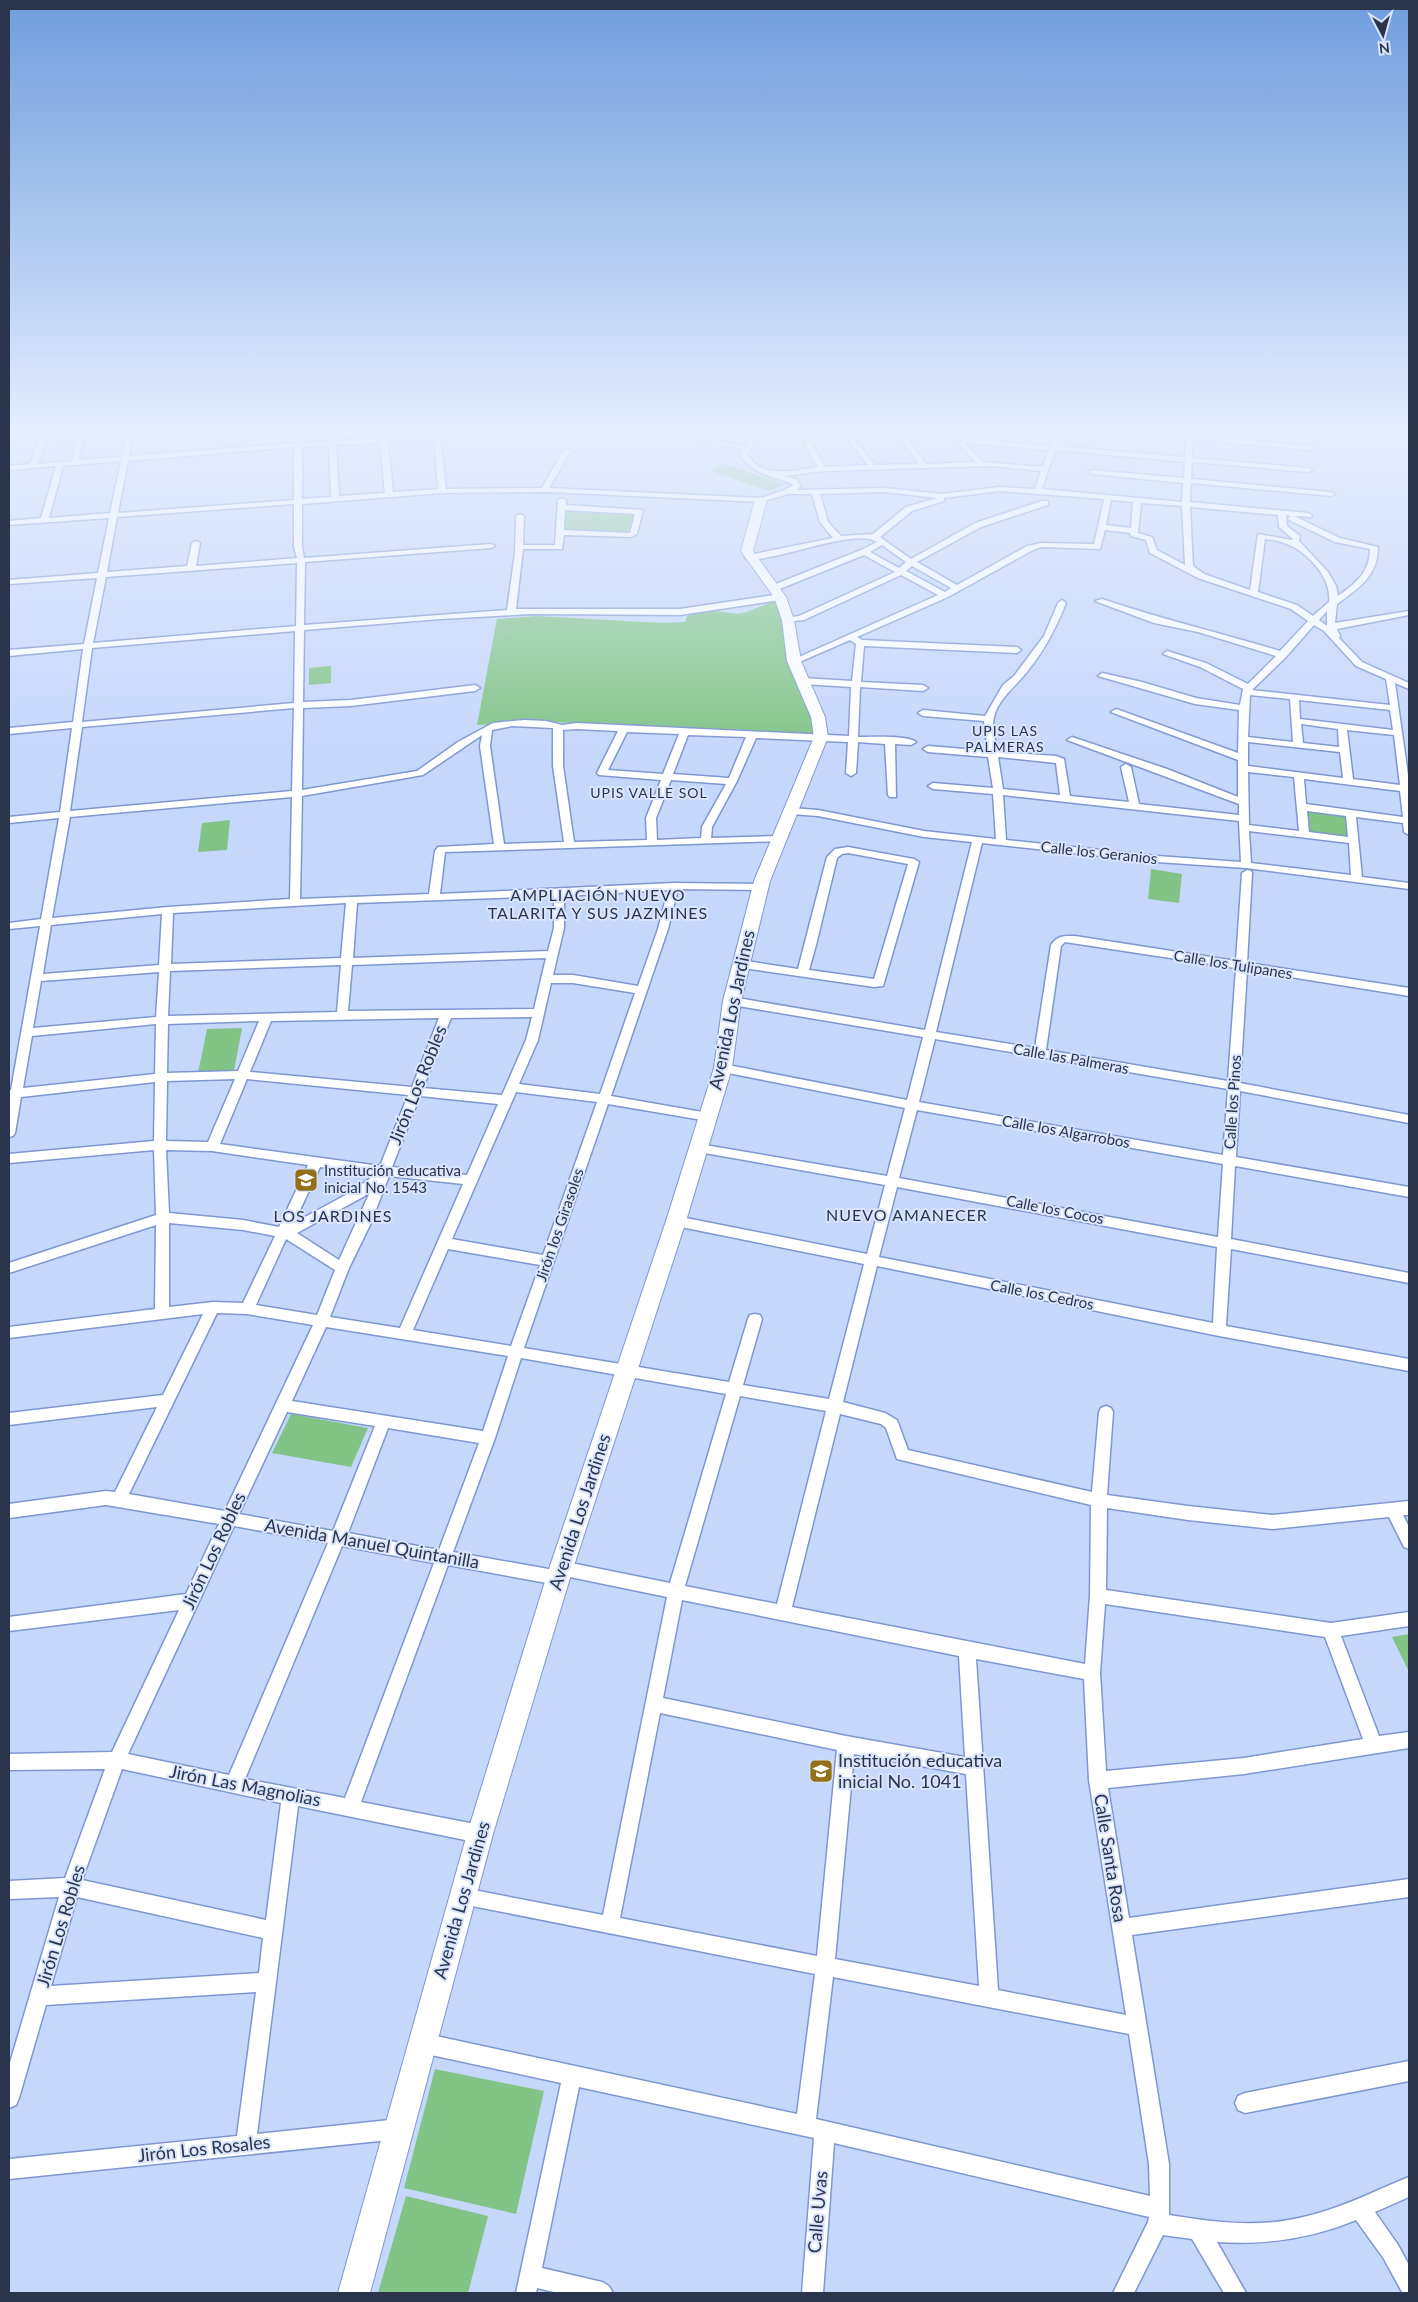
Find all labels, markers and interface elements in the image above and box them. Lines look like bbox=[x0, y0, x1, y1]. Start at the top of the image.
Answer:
north arrow bbox=[1358, 10, 1408, 60]
text: N bbox=[1378, 39, 1391, 57]
district label: UPIS LAS PALMERAS bbox=[965, 722, 1045, 755]
district label: UPIS VALLE SOL bbox=[590, 784, 708, 801]
street label: Calle los Geranios bbox=[1040, 837, 1158, 867]
district label: AMPLIACIÓN NUEVO TALARITA Y SUS JAZMINES bbox=[488, 885, 708, 922]
street label: Avenida Los Jardines bbox=[703, 928, 759, 1092]
street label: Calle los Tulipanes bbox=[1173, 946, 1294, 982]
street label: Jirón Los Robles bbox=[383, 1022, 451, 1147]
street label: Calle las Palmeras bbox=[1012, 1039, 1130, 1077]
street label: Calle los Pinos bbox=[1220, 1054, 1244, 1150]
street label: Calle los Algarrobos bbox=[1001, 1111, 1132, 1151]
place label: Institución educativa inicial No. 1543 bbox=[324, 1161, 461, 1196]
street label: Jirón los Girasoles bbox=[531, 1166, 587, 1284]
school or university icon: Institución educativa inicial No. 1543 bbox=[293, 1167, 319, 1193]
street label: Calle los Cocos bbox=[1005, 1191, 1106, 1227]
district label: NUEVO AMANECER bbox=[826, 1205, 988, 1224]
district label: LOS JARDINES bbox=[273, 1206, 393, 1225]
street label: Calle los Cedros bbox=[989, 1275, 1095, 1313]
street label: Avenida Los Jardines bbox=[543, 1431, 615, 1593]
street label: Jirón Los Robles bbox=[176, 1488, 250, 1613]
street label: Avenida Manuel Quintanilla bbox=[263, 1513, 481, 1573]
place label: Institución educativa inicial No. 1041 bbox=[838, 1749, 1002, 1792]
school or university icon: Institución educativa inicial No. 1041 bbox=[808, 1758, 834, 1784]
street label: Jirón Las Magnolias bbox=[168, 1760, 323, 1811]
street label: Calle Santa Rosa bbox=[1090, 1792, 1132, 1924]
street label: Avenida Los Jardines bbox=[428, 1818, 494, 1981]
street label: Jirón Los Robles bbox=[31, 1862, 89, 1989]
street label: Jirón Los Rosales bbox=[137, 2130, 271, 2166]
street label: Calle Uvas bbox=[802, 2170, 832, 2254]

